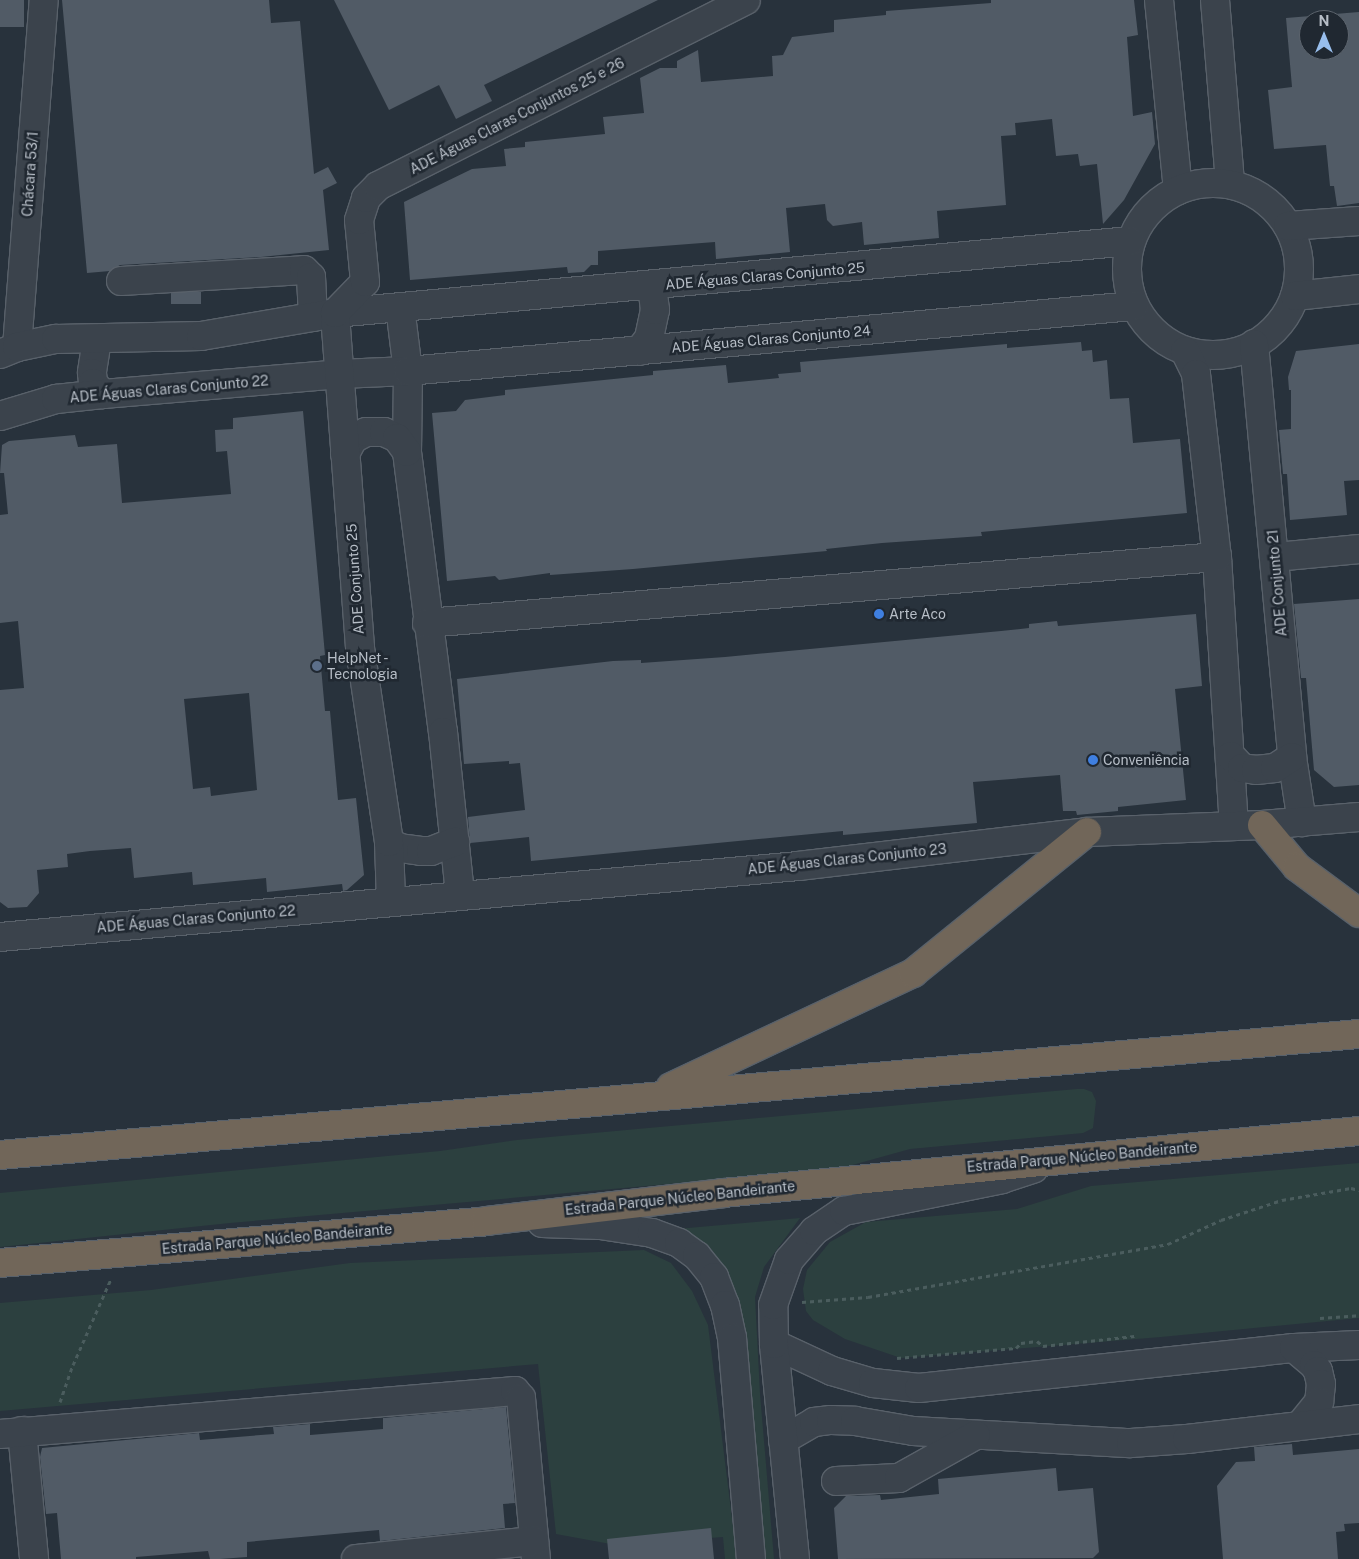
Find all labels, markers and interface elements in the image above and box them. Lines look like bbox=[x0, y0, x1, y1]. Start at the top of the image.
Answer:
north arrow bbox=[1299, 10, 1349, 60]
text: N bbox=[1319, 13, 1329, 29]
street label: ADE Águas Claras Conjuntos 25 e 26 bbox=[407, 54, 627, 178]
street label: Chácara 53/1 bbox=[19, 131, 41, 217]
street label: ADE Águas Claras Conjunto 25 bbox=[664, 259, 866, 293]
street label: ADE Águas Claras Conjunto 24 bbox=[671, 322, 871, 356]
street label: ADE Águas Claras Conjunto 22 bbox=[69, 372, 269, 406]
street label: ADE Conjunto 25 bbox=[343, 523, 367, 635]
street label: ADE Conjunto 21 bbox=[1264, 529, 1290, 637]
place label: Arte Aco bbox=[889, 606, 946, 622]
marker: Arte Aco bbox=[873, 608, 885, 620]
place label: HelpNet - Tecnologia bbox=[327, 650, 397, 682]
marker: HelpNet - Tecnologia bbox=[311, 660, 323, 672]
place label: Conveniência bbox=[1103, 752, 1190, 768]
marker: Conveniência bbox=[1087, 754, 1099, 766]
street label: ADE Águas Claras Conjunto 23 bbox=[747, 840, 947, 878]
street label: ADE Águas Claras Conjunto 22 bbox=[96, 902, 296, 936]
street label: Estrada Parque Núcleo Bandeirante bbox=[966, 1139, 1198, 1175]
street label: Estrada Parque Núcleo Bandeirante bbox=[564, 1178, 796, 1218]
street label: Estrada Parque Núcleo Bandeirante bbox=[161, 1221, 393, 1257]

